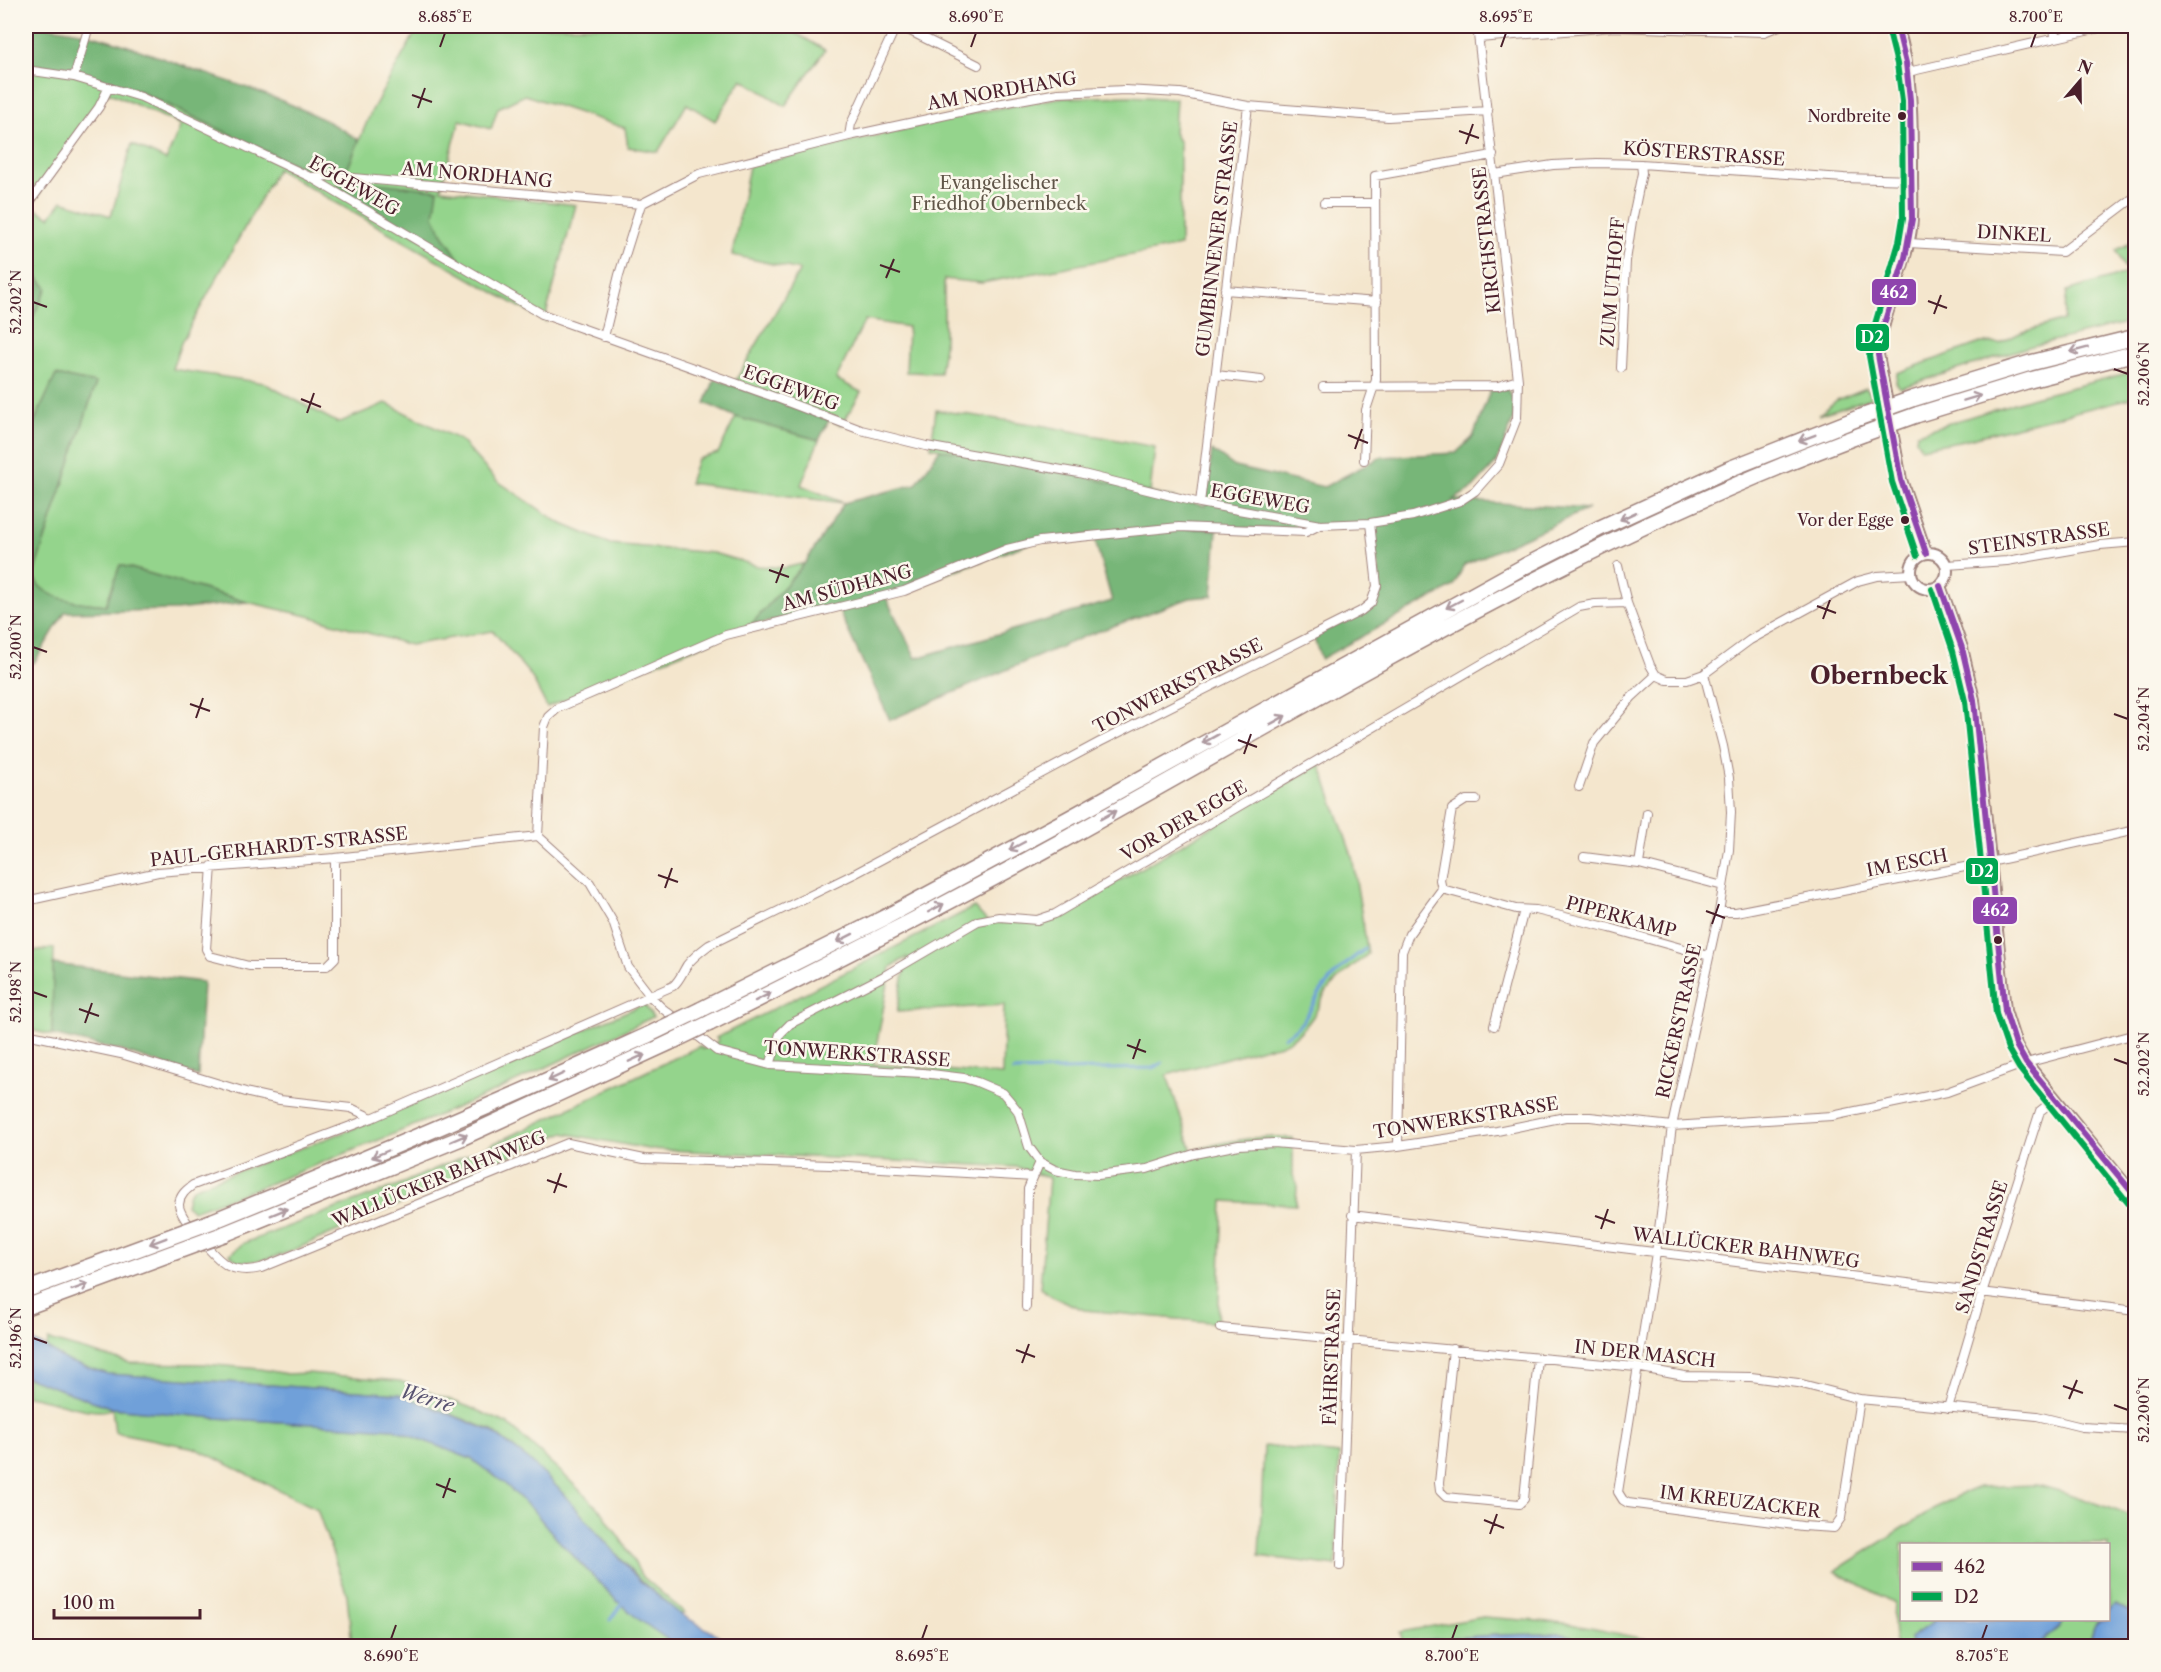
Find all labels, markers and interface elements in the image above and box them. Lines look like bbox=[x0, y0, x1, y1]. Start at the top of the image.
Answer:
text: 8.685°E bbox=[418, 7, 472, 26]
text: 8.690°E bbox=[948, 7, 1004, 26]
text: 8.695°E bbox=[1479, 7, 1533, 26]
text: 8.700°E bbox=[2009, 7, 2063, 26]
north arrow bbox=[2050, 51, 2110, 111]
text: N bbox=[2075, 55, 2095, 79]
street label: AM NORDHANG bbox=[925, 67, 1079, 115]
place label: Nordbreite bbox=[1807, 106, 1891, 126]
marker: Nordbreite bbox=[1896, 110, 1908, 122]
street label: GUMBINNENER STRASSE bbox=[1192, 120, 1242, 358]
street label: KÖSTERSTRASSE bbox=[1622, 136, 1786, 171]
street label: EGGEWEG bbox=[305, 151, 403, 221]
street label: AM NORDHANG bbox=[400, 157, 554, 193]
street label: KIRCHSTRASSE bbox=[1468, 165, 1506, 315]
park label: Evangelischer Friedhof Obernbeck bbox=[912, 172, 1088, 215]
street label: ZUM UTHOFF bbox=[1596, 216, 1630, 348]
street label: DINKEL bbox=[1976, 221, 2052, 247]
text: 52.202°N bbox=[6, 270, 25, 334]
line badge: 462 bbox=[1871, 278, 1917, 306]
text: 462 bbox=[1880, 282, 1908, 302]
line badge: D2 bbox=[1855, 323, 1890, 352]
text: D2 bbox=[1860, 327, 1884, 347]
text: 52.206°N bbox=[2134, 342, 2153, 406]
one-way arrow bbox=[2069, 345, 2088, 357]
street label: EGGEWEG bbox=[740, 360, 842, 416]
one-way arrow bbox=[1962, 392, 1981, 403]
one-way arrow bbox=[1798, 433, 1817, 444]
street label: EGGEWEG bbox=[1209, 479, 1312, 519]
one-way arrow bbox=[1619, 510, 1637, 522]
place label: Vor der Egge bbox=[1796, 510, 1894, 530]
marker: Vor der Egge bbox=[1899, 514, 1911, 526]
street label: STEINSTRASSE bbox=[1967, 518, 2111, 560]
street label: AM SÜDHANG bbox=[779, 559, 915, 616]
one-way arrow bbox=[1446, 598, 1463, 610]
text: 52.200°N bbox=[6, 614, 25, 680]
street label: TONWERKSTRASSE bbox=[1090, 634, 1266, 738]
district label: Obernbeck bbox=[1810, 661, 1949, 690]
text: 52.204°N bbox=[2134, 687, 2153, 751]
one-way arrow bbox=[1269, 714, 1286, 726]
one-way arrow bbox=[1202, 734, 1219, 746]
street label: VOR DER EGGE bbox=[1116, 776, 1251, 867]
one-way arrow bbox=[1098, 809, 1116, 820]
street label: PAUL-GERHARDT-STRASSE bbox=[149, 823, 409, 871]
one-way arrow bbox=[1009, 840, 1026, 852]
street label: IM ESCH bbox=[1865, 844, 1949, 882]
line badge: D2 bbox=[1965, 857, 1999, 885]
text: D2 bbox=[1970, 861, 1994, 881]
street label: PIPERKAMP bbox=[1563, 892, 1679, 942]
line badge: 462 bbox=[1972, 896, 2018, 925]
text: 462 bbox=[1981, 900, 2009, 920]
one-way arrow bbox=[927, 902, 944, 914]
one-way arrow bbox=[836, 932, 854, 944]
unlabelled marker bbox=[1992, 934, 2004, 946]
street label: RICKERSTRASSE bbox=[1652, 941, 1706, 1101]
text: 52.198°N bbox=[6, 961, 25, 1023]
one-way arrow bbox=[753, 991, 771, 1002]
text: 52.202°N bbox=[2134, 1032, 2153, 1096]
street label: TONWERKSTRASSE bbox=[763, 1036, 951, 1072]
one-way arrow bbox=[627, 1052, 645, 1063]
one-way arrow bbox=[548, 1072, 566, 1083]
street label: TONWERKSTRASSE bbox=[1372, 1092, 1560, 1144]
street label: WALLÜCKER BAHNWEG bbox=[328, 1125, 550, 1232]
one-way arrow bbox=[450, 1132, 468, 1143]
one-way arrow bbox=[371, 1149, 389, 1160]
street label: SANDSTRASSE bbox=[1951, 1178, 2013, 1316]
one-way arrow bbox=[269, 1206, 287, 1217]
street label: WALLÜCKER BAHNWEG bbox=[1630, 1222, 1861, 1273]
one-way arrow bbox=[149, 1237, 168, 1248]
one-way arrow bbox=[71, 1281, 89, 1292]
street label: FÄHRSTRASSE bbox=[1318, 1288, 1345, 1426]
text: 52.196°N bbox=[6, 1307, 25, 1369]
street label: IN DER MASCH bbox=[1573, 1336, 1717, 1372]
text: 52.200°N bbox=[2134, 1377, 2153, 1443]
water label: Werre bbox=[397, 1379, 458, 1418]
street label: IM KREUZACKER bbox=[1658, 1481, 1822, 1523]
legend bbox=[1900, 1543, 2110, 1621]
text: 462 bbox=[1954, 1556, 1985, 1578]
scale bar bbox=[54, 1582, 200, 1620]
text: D2 bbox=[1954, 1586, 1979, 1608]
text: 100 m bbox=[63, 1592, 115, 1614]
text: 8.690°E bbox=[363, 1646, 419, 1665]
text: 8.695°E bbox=[895, 1646, 949, 1665]
text: 8.700°E bbox=[1425, 1646, 1479, 1665]
text: 8.705°E bbox=[1955, 1646, 2009, 1665]

